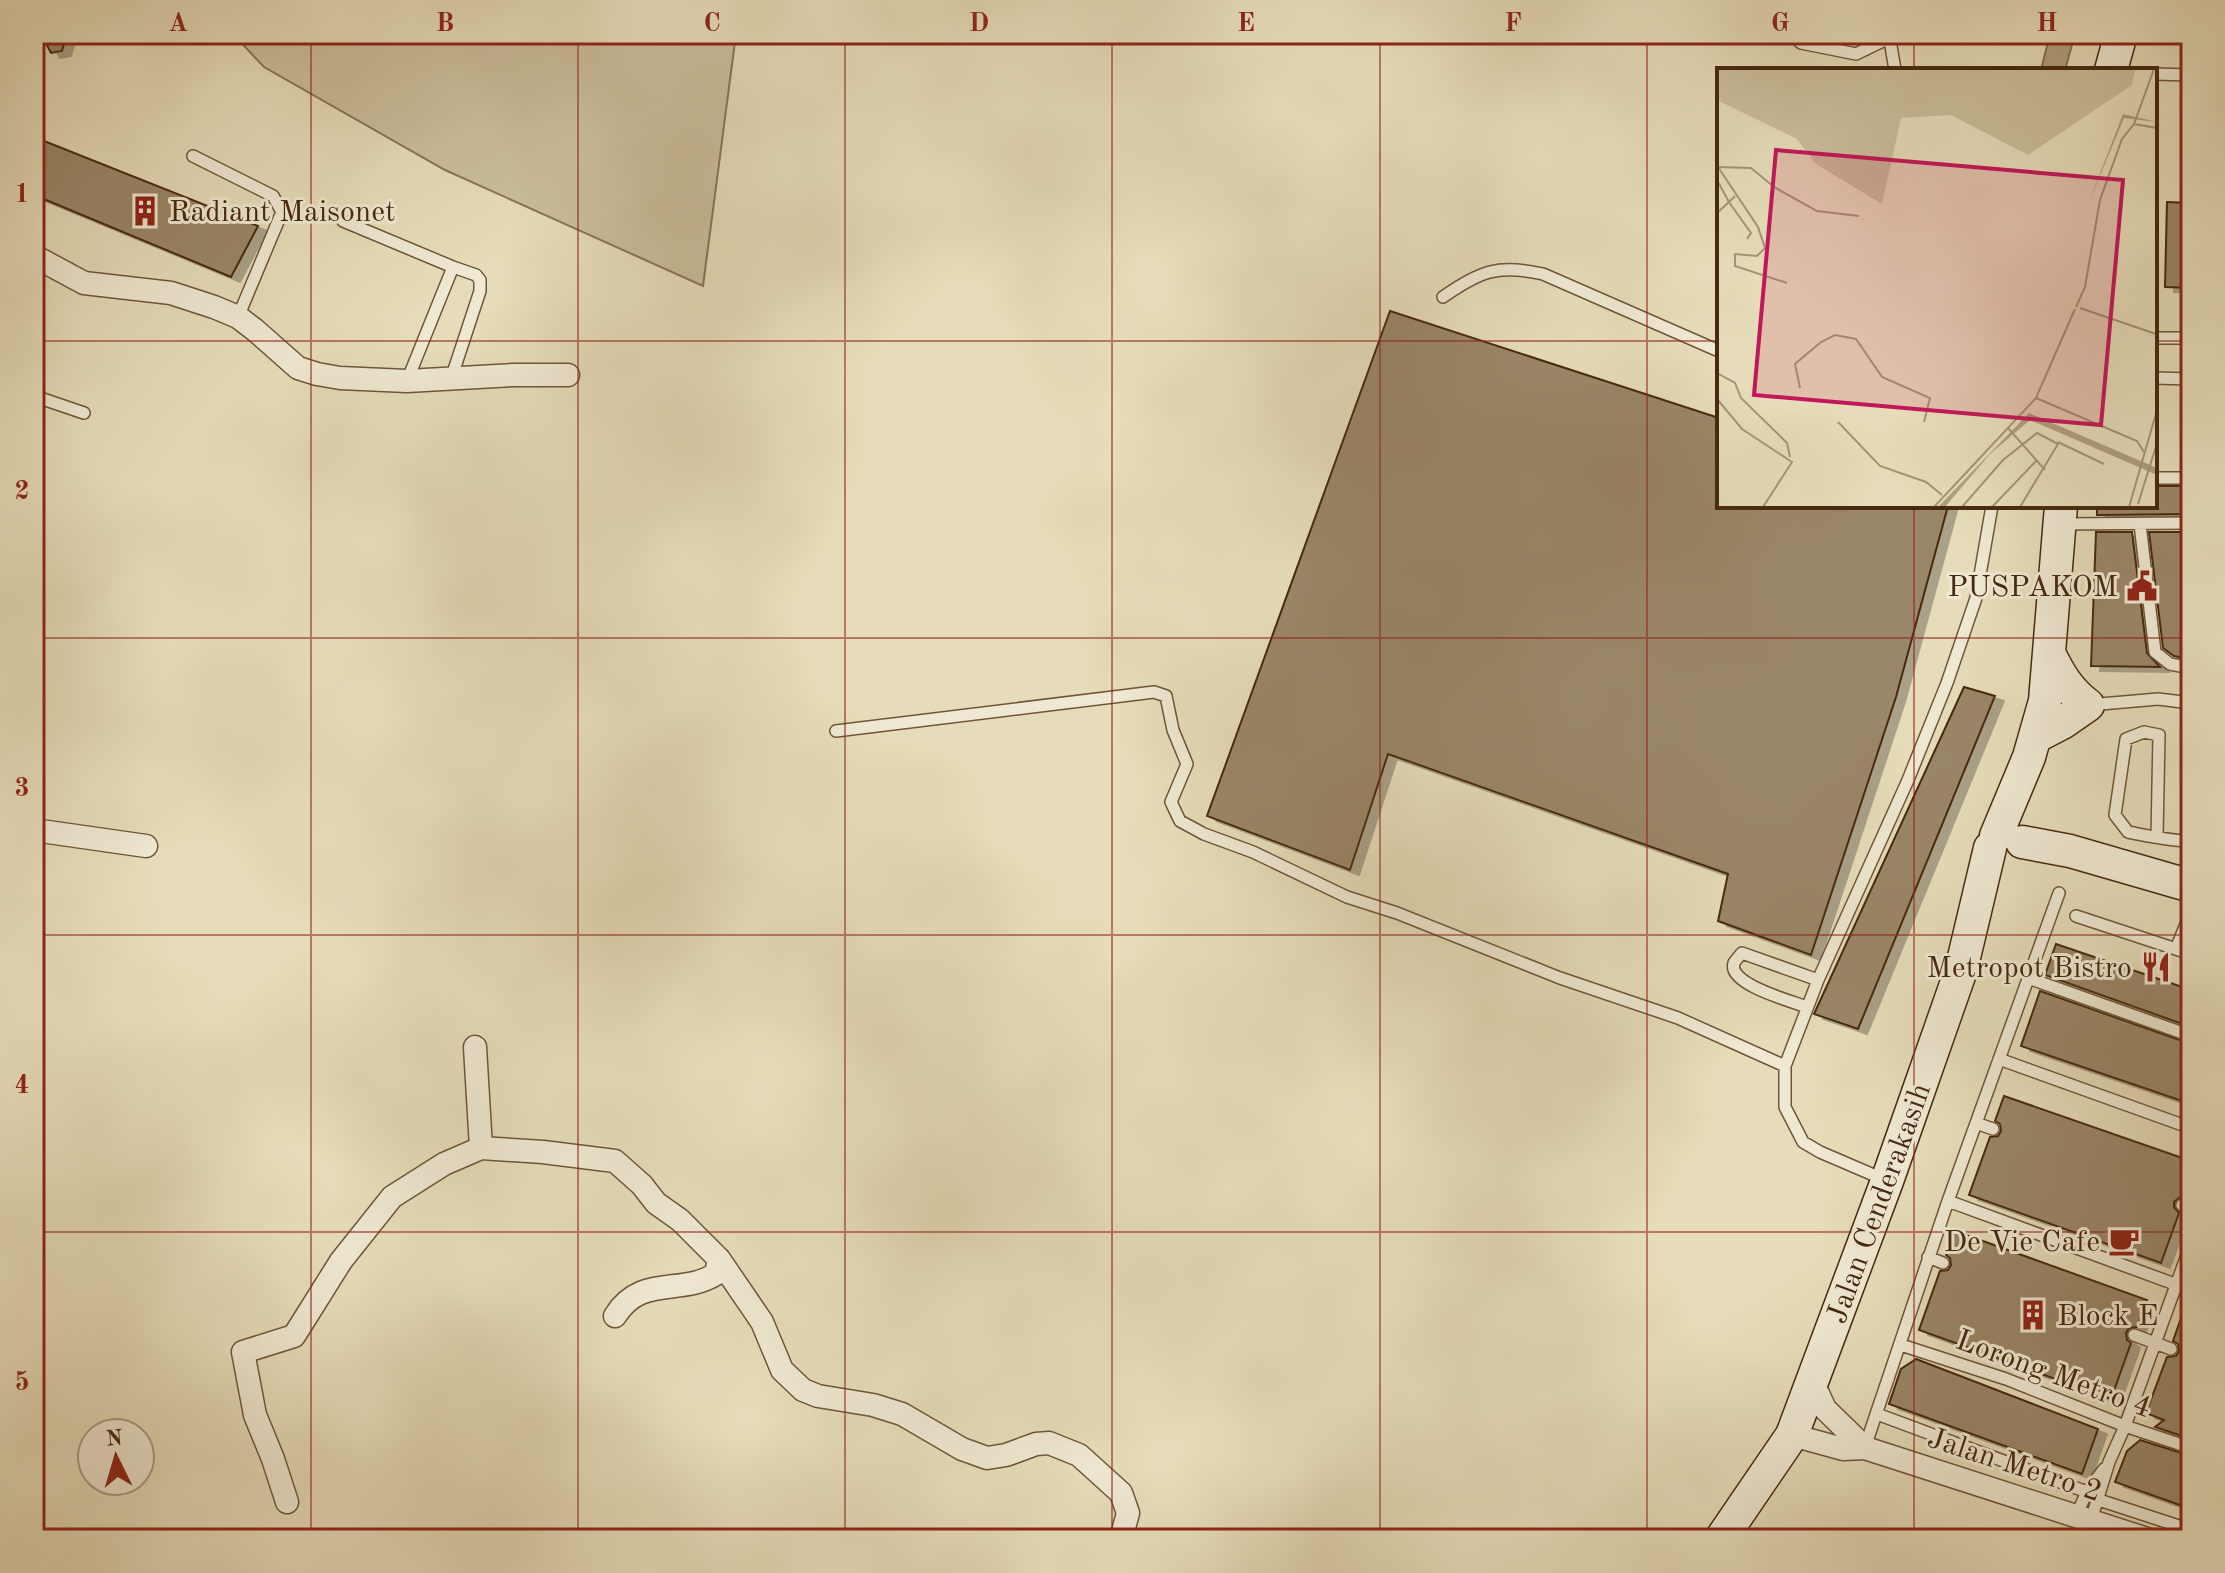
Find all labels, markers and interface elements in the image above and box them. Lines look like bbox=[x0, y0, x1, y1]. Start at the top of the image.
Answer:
text: A bbox=[168, 11, 188, 37]
text: B bbox=[436, 11, 454, 37]
text: C bbox=[703, 11, 721, 37]
text: D bbox=[969, 11, 989, 37]
text: E bbox=[1237, 11, 1255, 37]
text: F bbox=[1504, 11, 1522, 37]
text: G bbox=[1771, 11, 1789, 37]
text: H bbox=[2036, 11, 2058, 37]
inset map bbox=[1717, 68, 2157, 508]
text: 1 bbox=[14, 182, 30, 208]
building icon: Radiant Maisonet bbox=[128, 194, 162, 228]
place label: Radiant Maisonet bbox=[169, 198, 395, 228]
text: 2 bbox=[14, 479, 30, 505]
public building icon: PUSPAKOM bbox=[2125, 569, 2159, 603]
place label: PUSPAKOM bbox=[1947, 573, 2118, 603]
text: 3 bbox=[14, 776, 30, 802]
restaurant icon: Metropot Bistro bbox=[2139, 950, 2173, 984]
place label: Metropot Bistro bbox=[1927, 954, 2132, 984]
text: 4 bbox=[14, 1073, 30, 1099]
street label: Jalan Cenderakasih bbox=[1823, 1080, 1937, 1328]
cafe icon: De Vie Cafe bbox=[2107, 1224, 2141, 1258]
place label: De Vie Cafe bbox=[1944, 1228, 2100, 1258]
building icon: Block E bbox=[2016, 1298, 2050, 1332]
place label: Block E bbox=[2057, 1302, 2158, 1332]
street label: Lorong Metro 4 bbox=[1952, 1326, 2155, 1424]
text: 5 bbox=[14, 1370, 30, 1396]
north arrow bbox=[76, 1417, 156, 1497]
street label: Jalan Metro 2 bbox=[1924, 1424, 2105, 1508]
text: N bbox=[105, 1427, 124, 1451]

